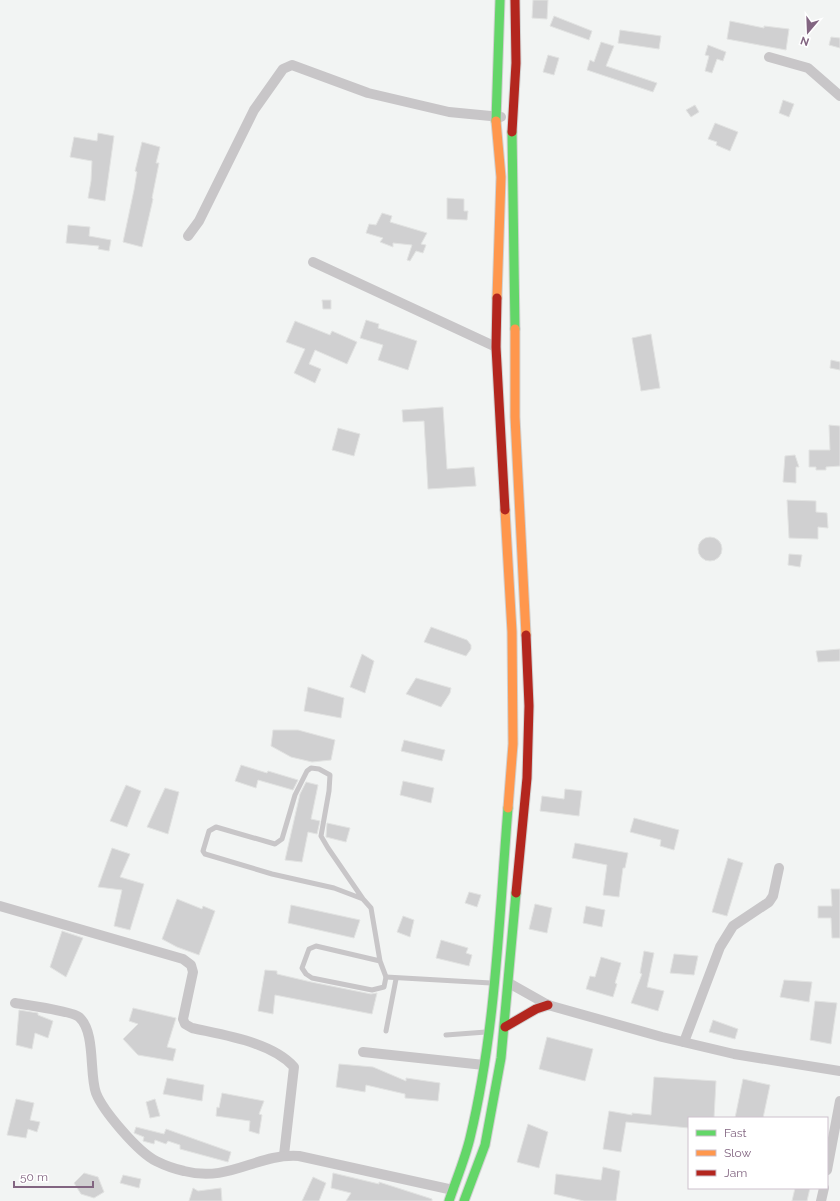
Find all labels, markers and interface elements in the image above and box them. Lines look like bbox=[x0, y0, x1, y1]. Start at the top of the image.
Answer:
north arrow bbox=[788, 12, 828, 52]
text: N bbox=[799, 33, 811, 48]
legend bbox=[688, 1117, 828, 1189]
text: Fast bbox=[724, 1126, 747, 1140]
text: Slow bbox=[724, 1146, 751, 1160]
scale bar bbox=[14, 1163, 93, 1189]
text: Jam bbox=[724, 1166, 747, 1180]
text: 50 m bbox=[20, 1170, 48, 1184]

